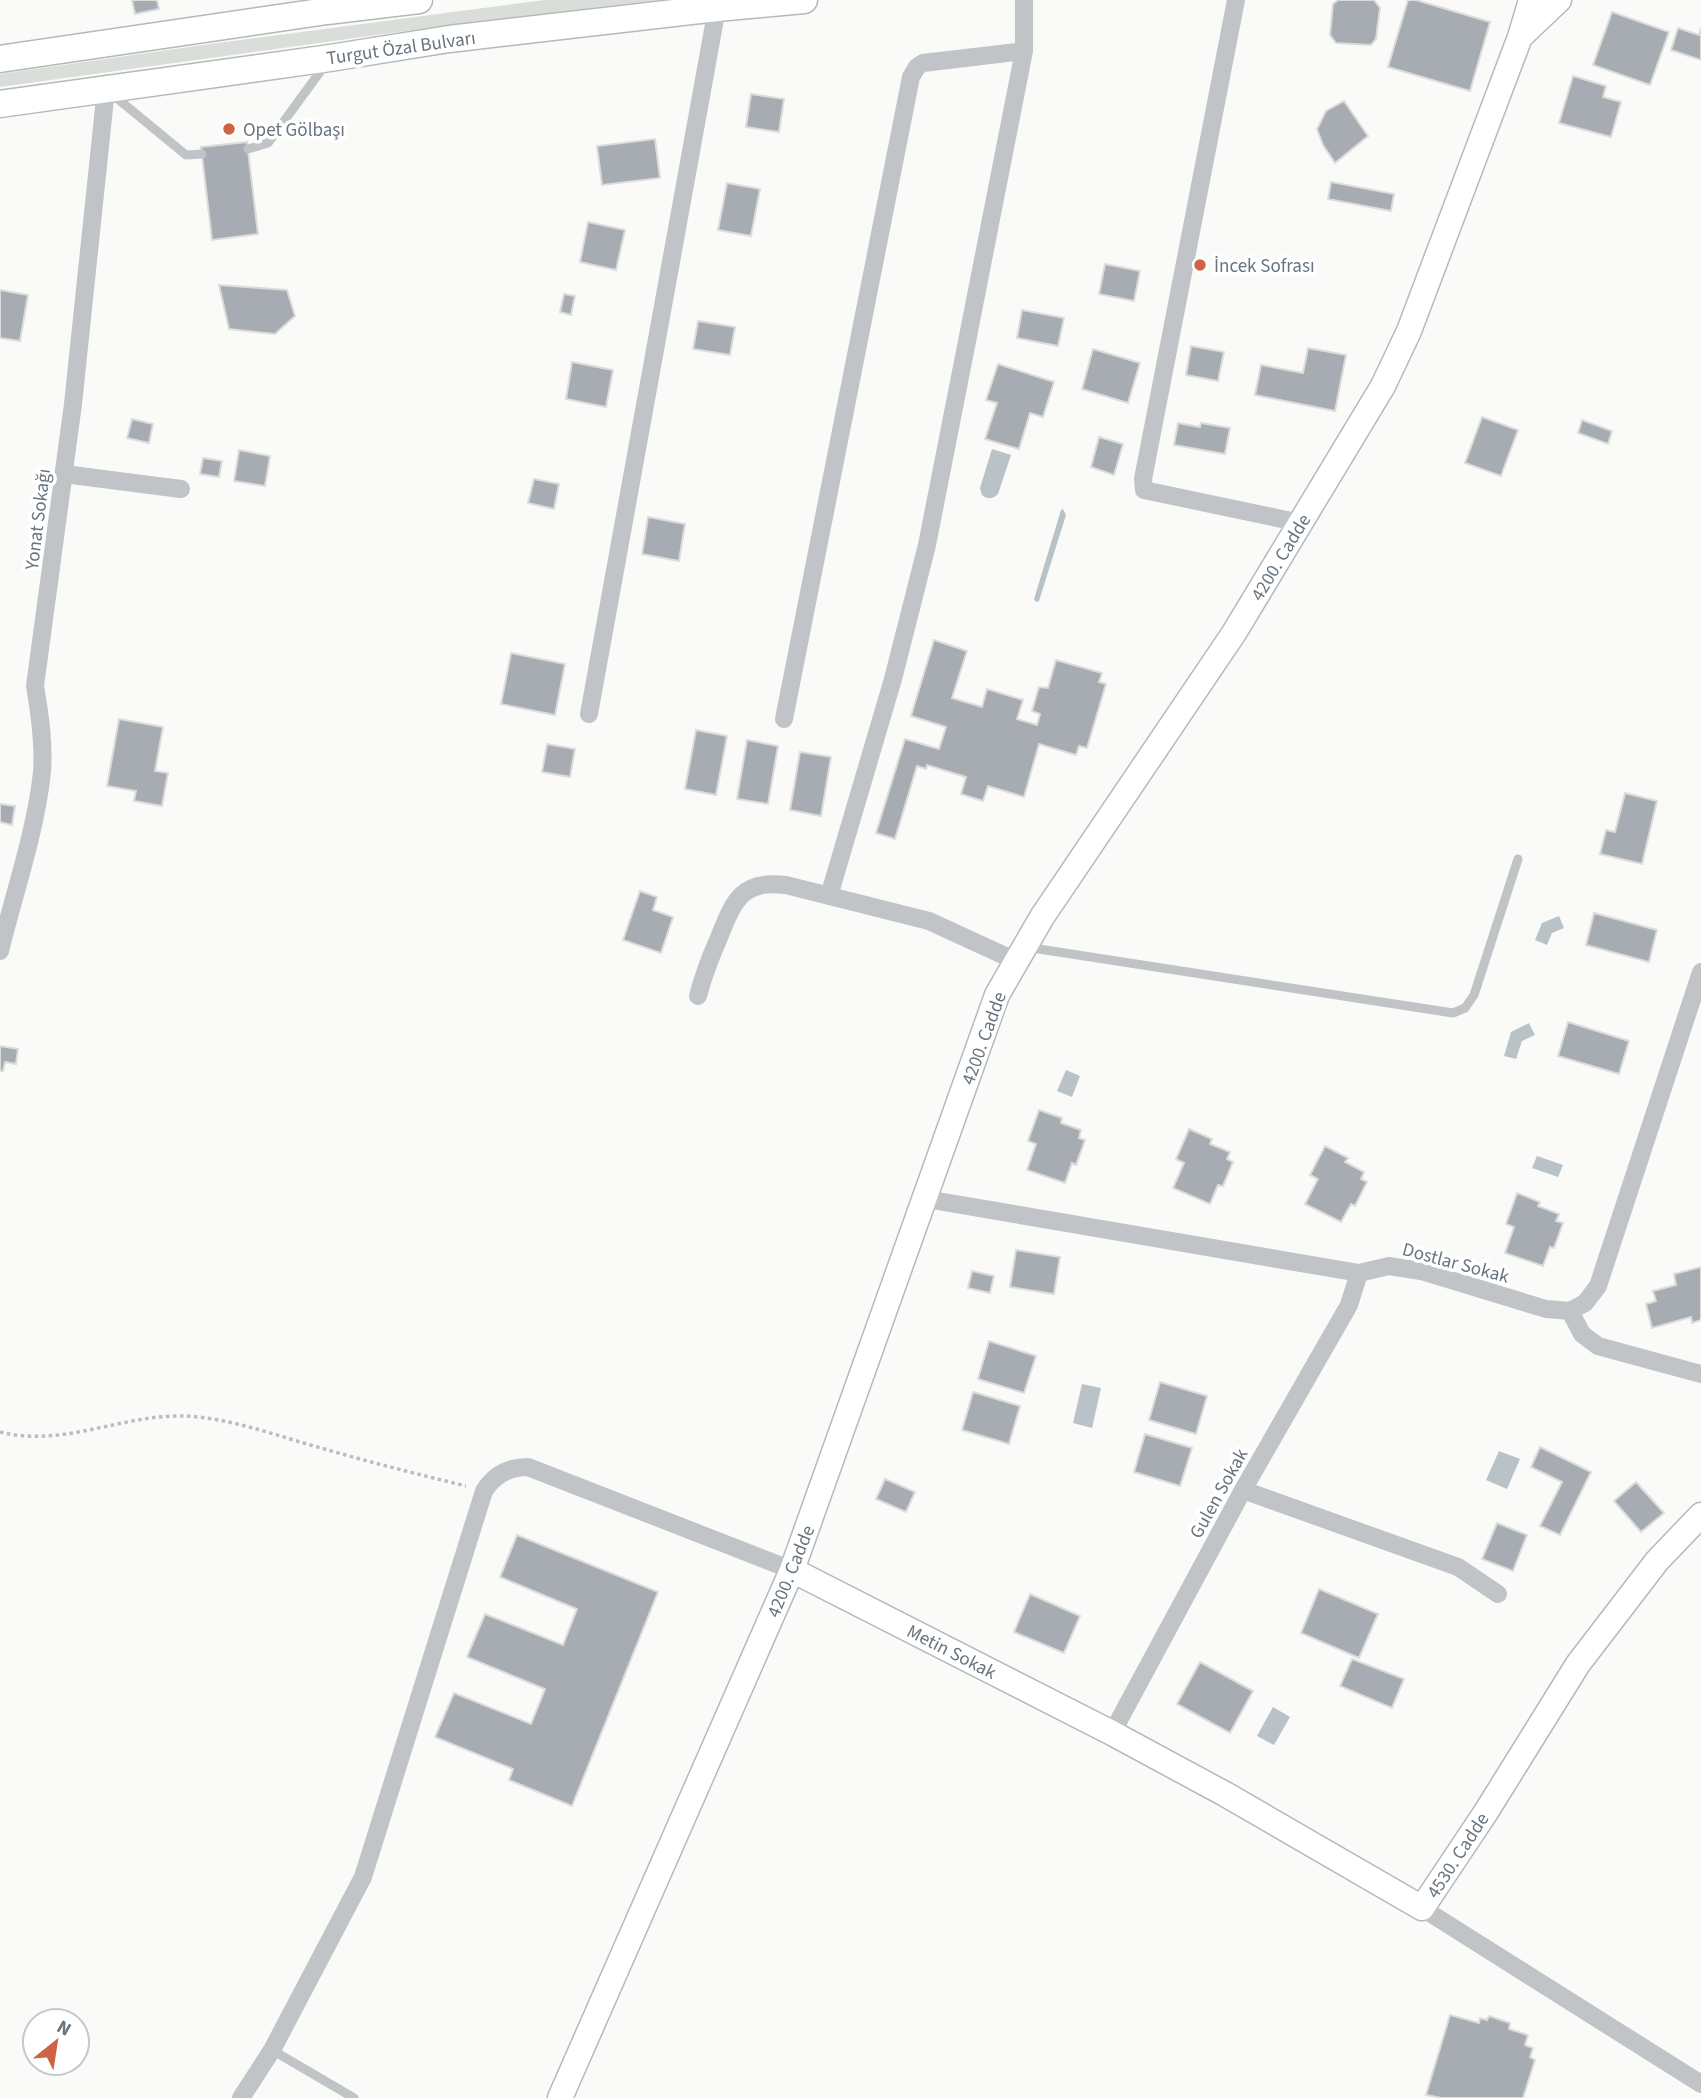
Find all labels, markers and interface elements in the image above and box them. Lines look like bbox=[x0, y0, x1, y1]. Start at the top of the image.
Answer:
street label: Turgut Özal Bulvarı bbox=[325, 25, 477, 72]
place label: Opet Gölbaşı bbox=[243, 117, 345, 144]
marker: Opet Gölbaşı bbox=[221, 121, 237, 137]
place label: İncek Sofrası bbox=[1214, 253, 1315, 280]
marker: İncek Sofrası bbox=[1192, 257, 1208, 273]
street label: Yonat Sokağı bbox=[19, 467, 58, 572]
street label: 4200. Cadde bbox=[1245, 509, 1318, 606]
street label: 4200. Cadde bbox=[955, 988, 1014, 1089]
street label: Dostlar Sokak bbox=[1399, 1236, 1513, 1291]
street label: Gulen Sokak bbox=[1183, 1443, 1255, 1544]
street label: 4200. Cadde bbox=[761, 1521, 822, 1622]
street label: Metin Sokak bbox=[902, 1618, 1001, 1687]
street label: 4530. Cadde bbox=[1420, 1808, 1496, 1904]
north arrow bbox=[21, 2007, 91, 2077]
text: N bbox=[52, 2014, 76, 2043]

